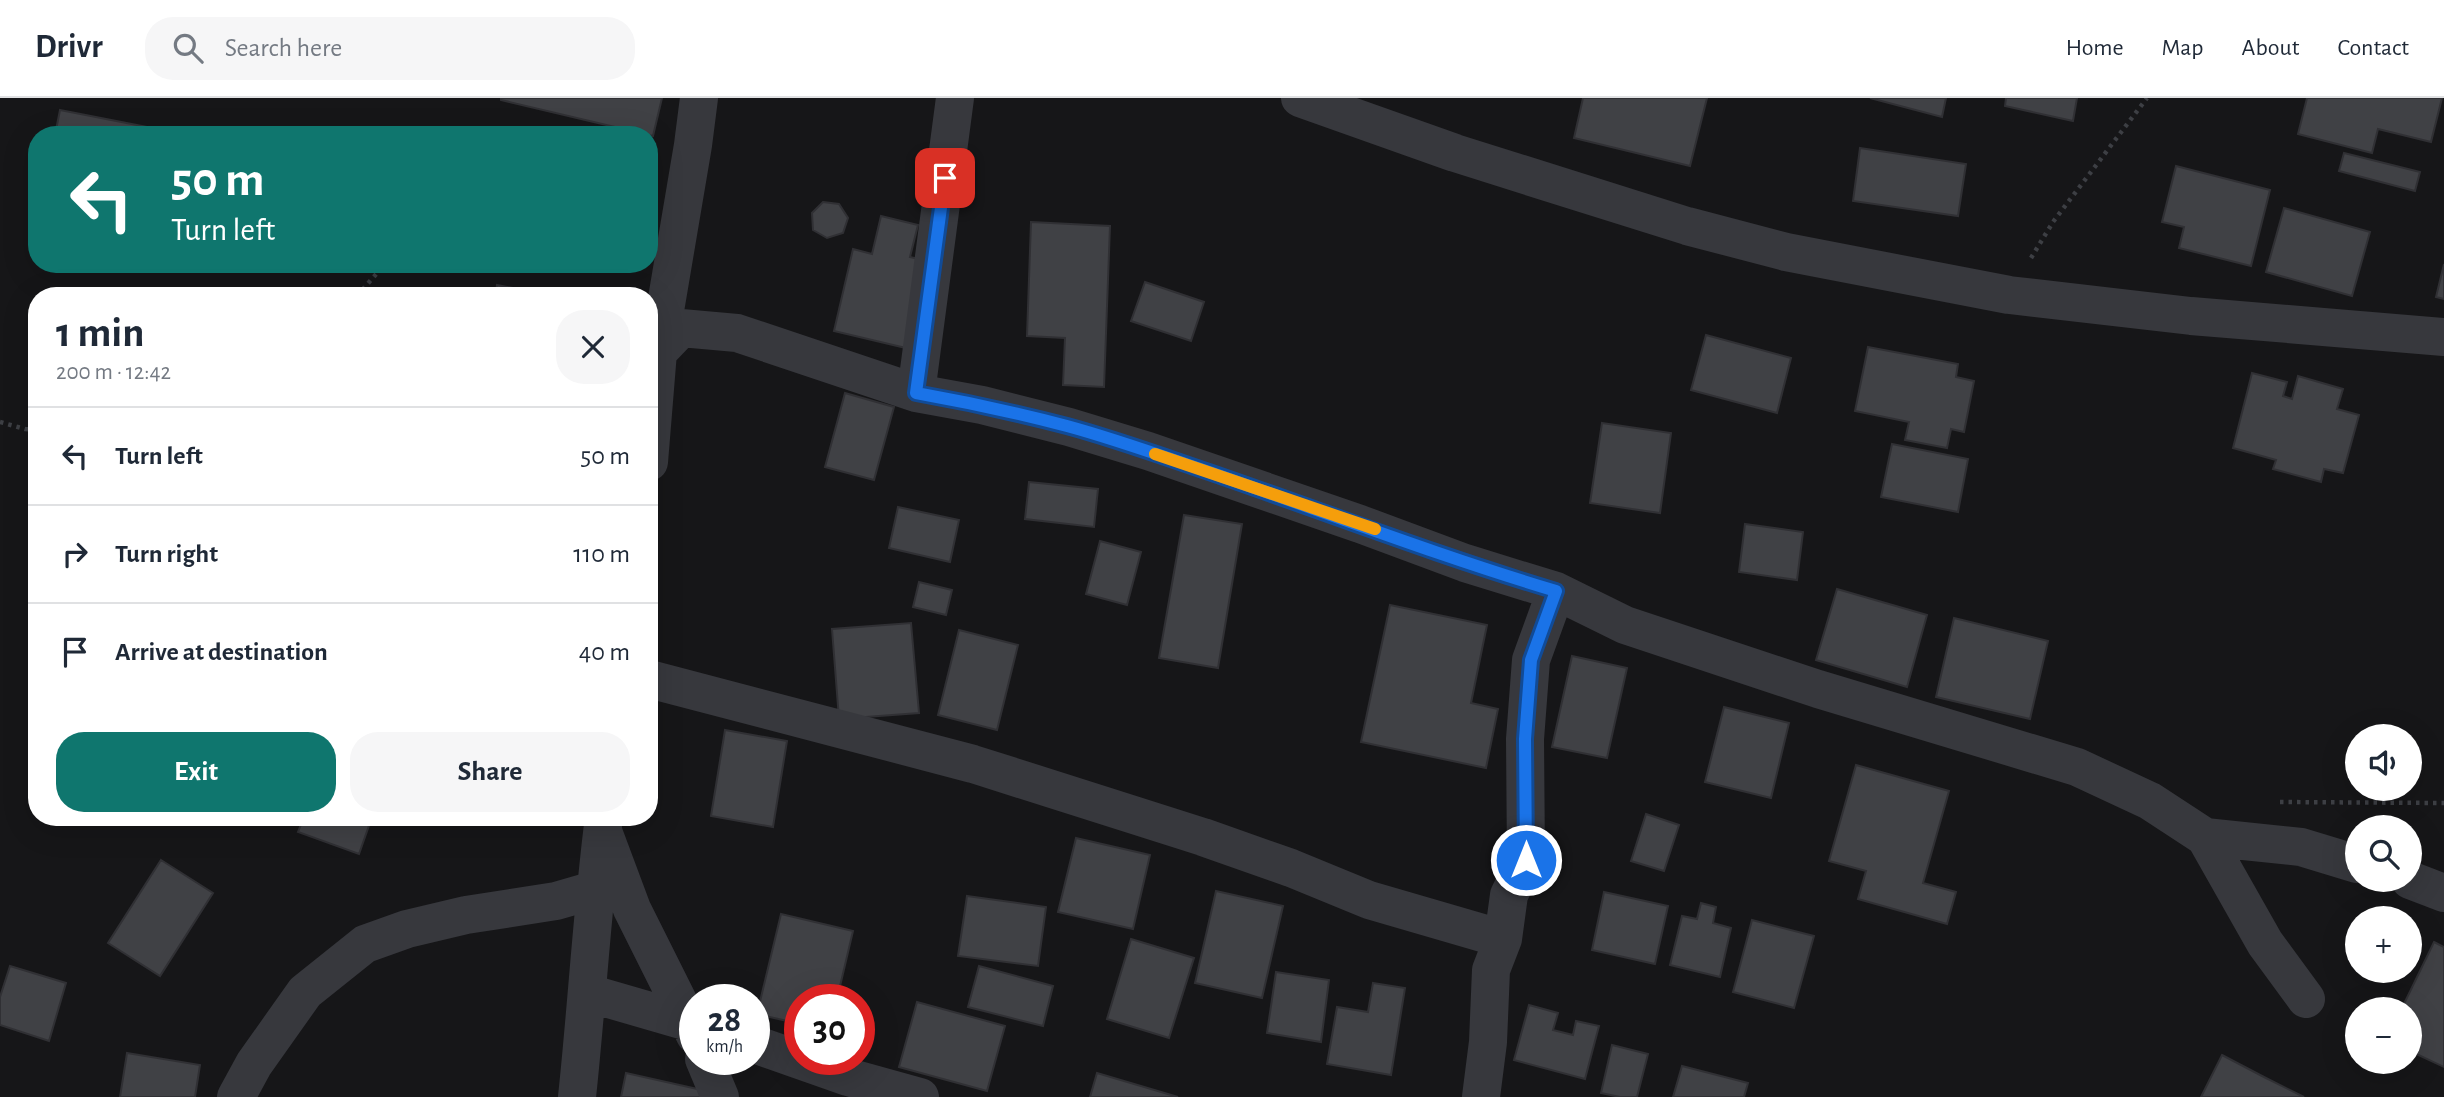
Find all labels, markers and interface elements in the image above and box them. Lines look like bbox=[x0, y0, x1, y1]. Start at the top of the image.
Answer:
search box bbox=[145, 17, 635, 80]
icon: search bbox=[169, 29, 207, 67]
text: Drivr bbox=[35, 31, 103, 64]
text: Search here bbox=[225, 35, 342, 61]
text: Home bbox=[2066, 36, 2124, 60]
text: Map bbox=[2162, 36, 2204, 60]
text: About bbox=[2242, 36, 2299, 60]
text: Contact bbox=[2337, 36, 2409, 60]
pin bbox=[915, 148, 975, 208]
icon: left bbox=[56, 154, 147, 245]
text: 50 m bbox=[171, 156, 265, 205]
icon: arrive bbox=[926, 159, 964, 197]
text: Turn left bbox=[171, 214, 275, 246]
button: close bbox=[556, 310, 630, 384]
text: 1 min bbox=[56, 312, 145, 354]
text: 200 m · 12:42 bbox=[56, 361, 171, 384]
icon: left bbox=[56, 437, 94, 475]
text: Turn left bbox=[115, 443, 203, 469]
text: 50 m bbox=[580, 443, 630, 469]
icon: right bbox=[56, 535, 94, 573]
text: Turn right bbox=[115, 541, 218, 567]
text: 110 m bbox=[573, 541, 630, 567]
icon: arrive bbox=[56, 633, 94, 671]
text: Arrive at destination bbox=[115, 639, 328, 665]
text: 40 m bbox=[579, 639, 630, 665]
map controls bbox=[2345, 724, 2422, 1074]
button: sound bbox=[2345, 724, 2422, 801]
button: Exit bbox=[56, 732, 336, 812]
button: Share bbox=[350, 732, 630, 812]
button: search bbox=[2345, 815, 2422, 892]
position arrow bbox=[1489, 823, 1563, 897]
button: + bbox=[2345, 906, 2422, 983]
speed limit sign: 30 bbox=[784, 984, 875, 1075]
button: − bbox=[2345, 997, 2422, 1074]
text: 28 bbox=[708, 1003, 741, 1038]
text: km/h bbox=[706, 1038, 743, 1056]

